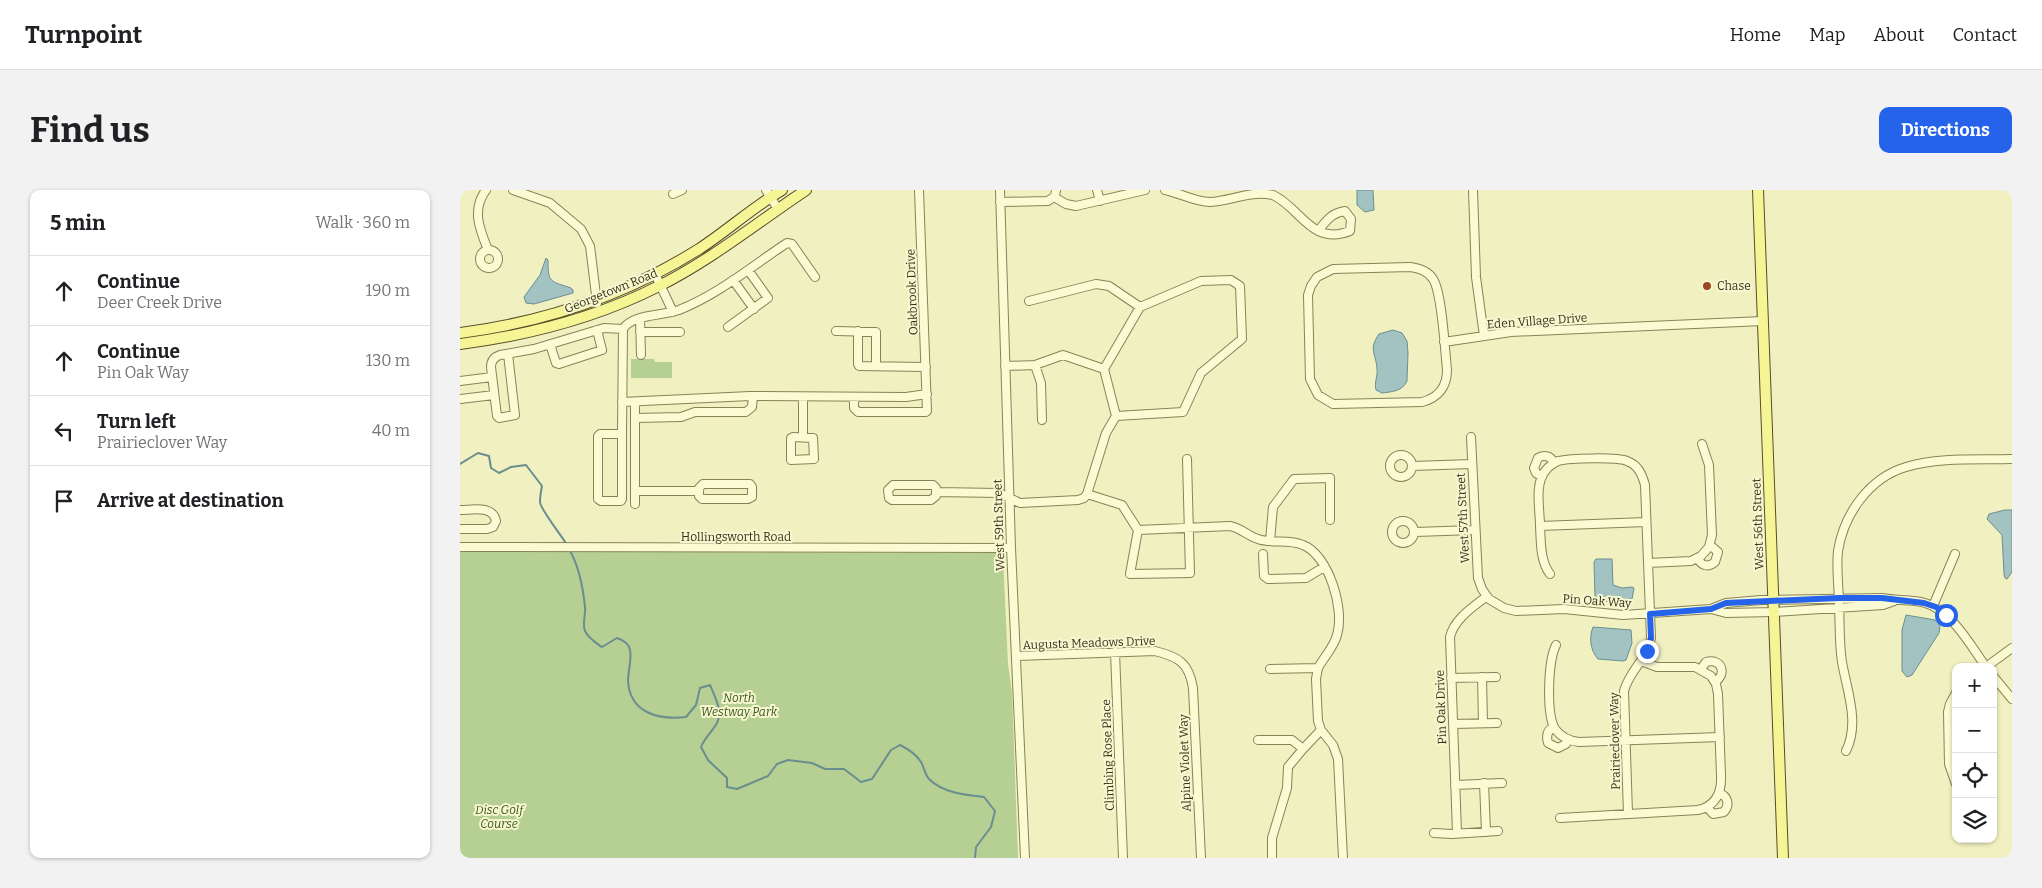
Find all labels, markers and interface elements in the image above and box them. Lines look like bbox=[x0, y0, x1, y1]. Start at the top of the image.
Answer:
text: Turnpoint bbox=[25, 21, 142, 49]
text: Home bbox=[1730, 24, 1781, 46]
text: Map bbox=[1809, 24, 1845, 46]
text: About bbox=[1873, 24, 1924, 46]
text: Contact bbox=[1952, 24, 2017, 46]
button: Directions bbox=[1879, 107, 2012, 153]
text: Find us bbox=[30, 109, 150, 151]
text: 5 min bbox=[50, 210, 106, 236]
text: Walk · 360 m bbox=[316, 213, 410, 232]
street label: Oakbrook Drive bbox=[903, 249, 921, 335]
street label: Georgetown Road bbox=[562, 266, 660, 316]
text: Continue bbox=[97, 270, 180, 293]
icon: ahead bbox=[50, 277, 78, 305]
place label: Chase bbox=[1717, 279, 1751, 293]
marker: Chase bbox=[1701, 280, 1713, 292]
text: 190 m bbox=[365, 281, 410, 300]
text: Deer Creek Drive bbox=[97, 293, 222, 312]
street label: Eden Village Drive bbox=[1486, 311, 1588, 331]
text: Continue bbox=[97, 340, 180, 363]
icon: ahead bbox=[50, 347, 78, 375]
text: 130 m bbox=[366, 351, 410, 370]
text: Pin Oak Way bbox=[97, 363, 189, 382]
text: Turn left bbox=[97, 410, 176, 433]
icon: left bbox=[50, 417, 78, 445]
text: 40 m bbox=[372, 421, 410, 440]
text: Prairieclover Way bbox=[97, 433, 227, 452]
street label: West 57th Street bbox=[1454, 472, 1472, 564]
street label: West 56th Street bbox=[1749, 477, 1767, 570]
street label: West 59th Street bbox=[990, 478, 1008, 571]
icon: arrive bbox=[50, 487, 78, 515]
text: Arrive at destination bbox=[97, 489, 284, 512]
street label: Hollingsworth Road bbox=[681, 530, 791, 544]
street label: Pin Oak Way bbox=[1562, 592, 1632, 610]
route start bbox=[1935, 604, 1958, 627]
street label: Augusta Meadows Drive bbox=[1022, 634, 1156, 652]
route end bbox=[1636, 640, 1659, 663]
map controls bbox=[1952, 663, 1997, 843]
button: + bbox=[1952, 663, 1997, 708]
street label: Pin Oak Drive bbox=[1433, 669, 1449, 745]
park label: North Westway Park bbox=[701, 691, 778, 719]
street label: Prairieclover Way bbox=[1607, 691, 1623, 790]
street label: Climbing Rose Place bbox=[1099, 699, 1117, 811]
button: − bbox=[1952, 708, 1997, 753]
street label: Alpine Violet Way bbox=[1176, 713, 1194, 812]
button: locate bbox=[1952, 753, 1997, 798]
button: layers bbox=[1952, 798, 1997, 843]
park label: Disc Golf Course bbox=[475, 803, 525, 831]

